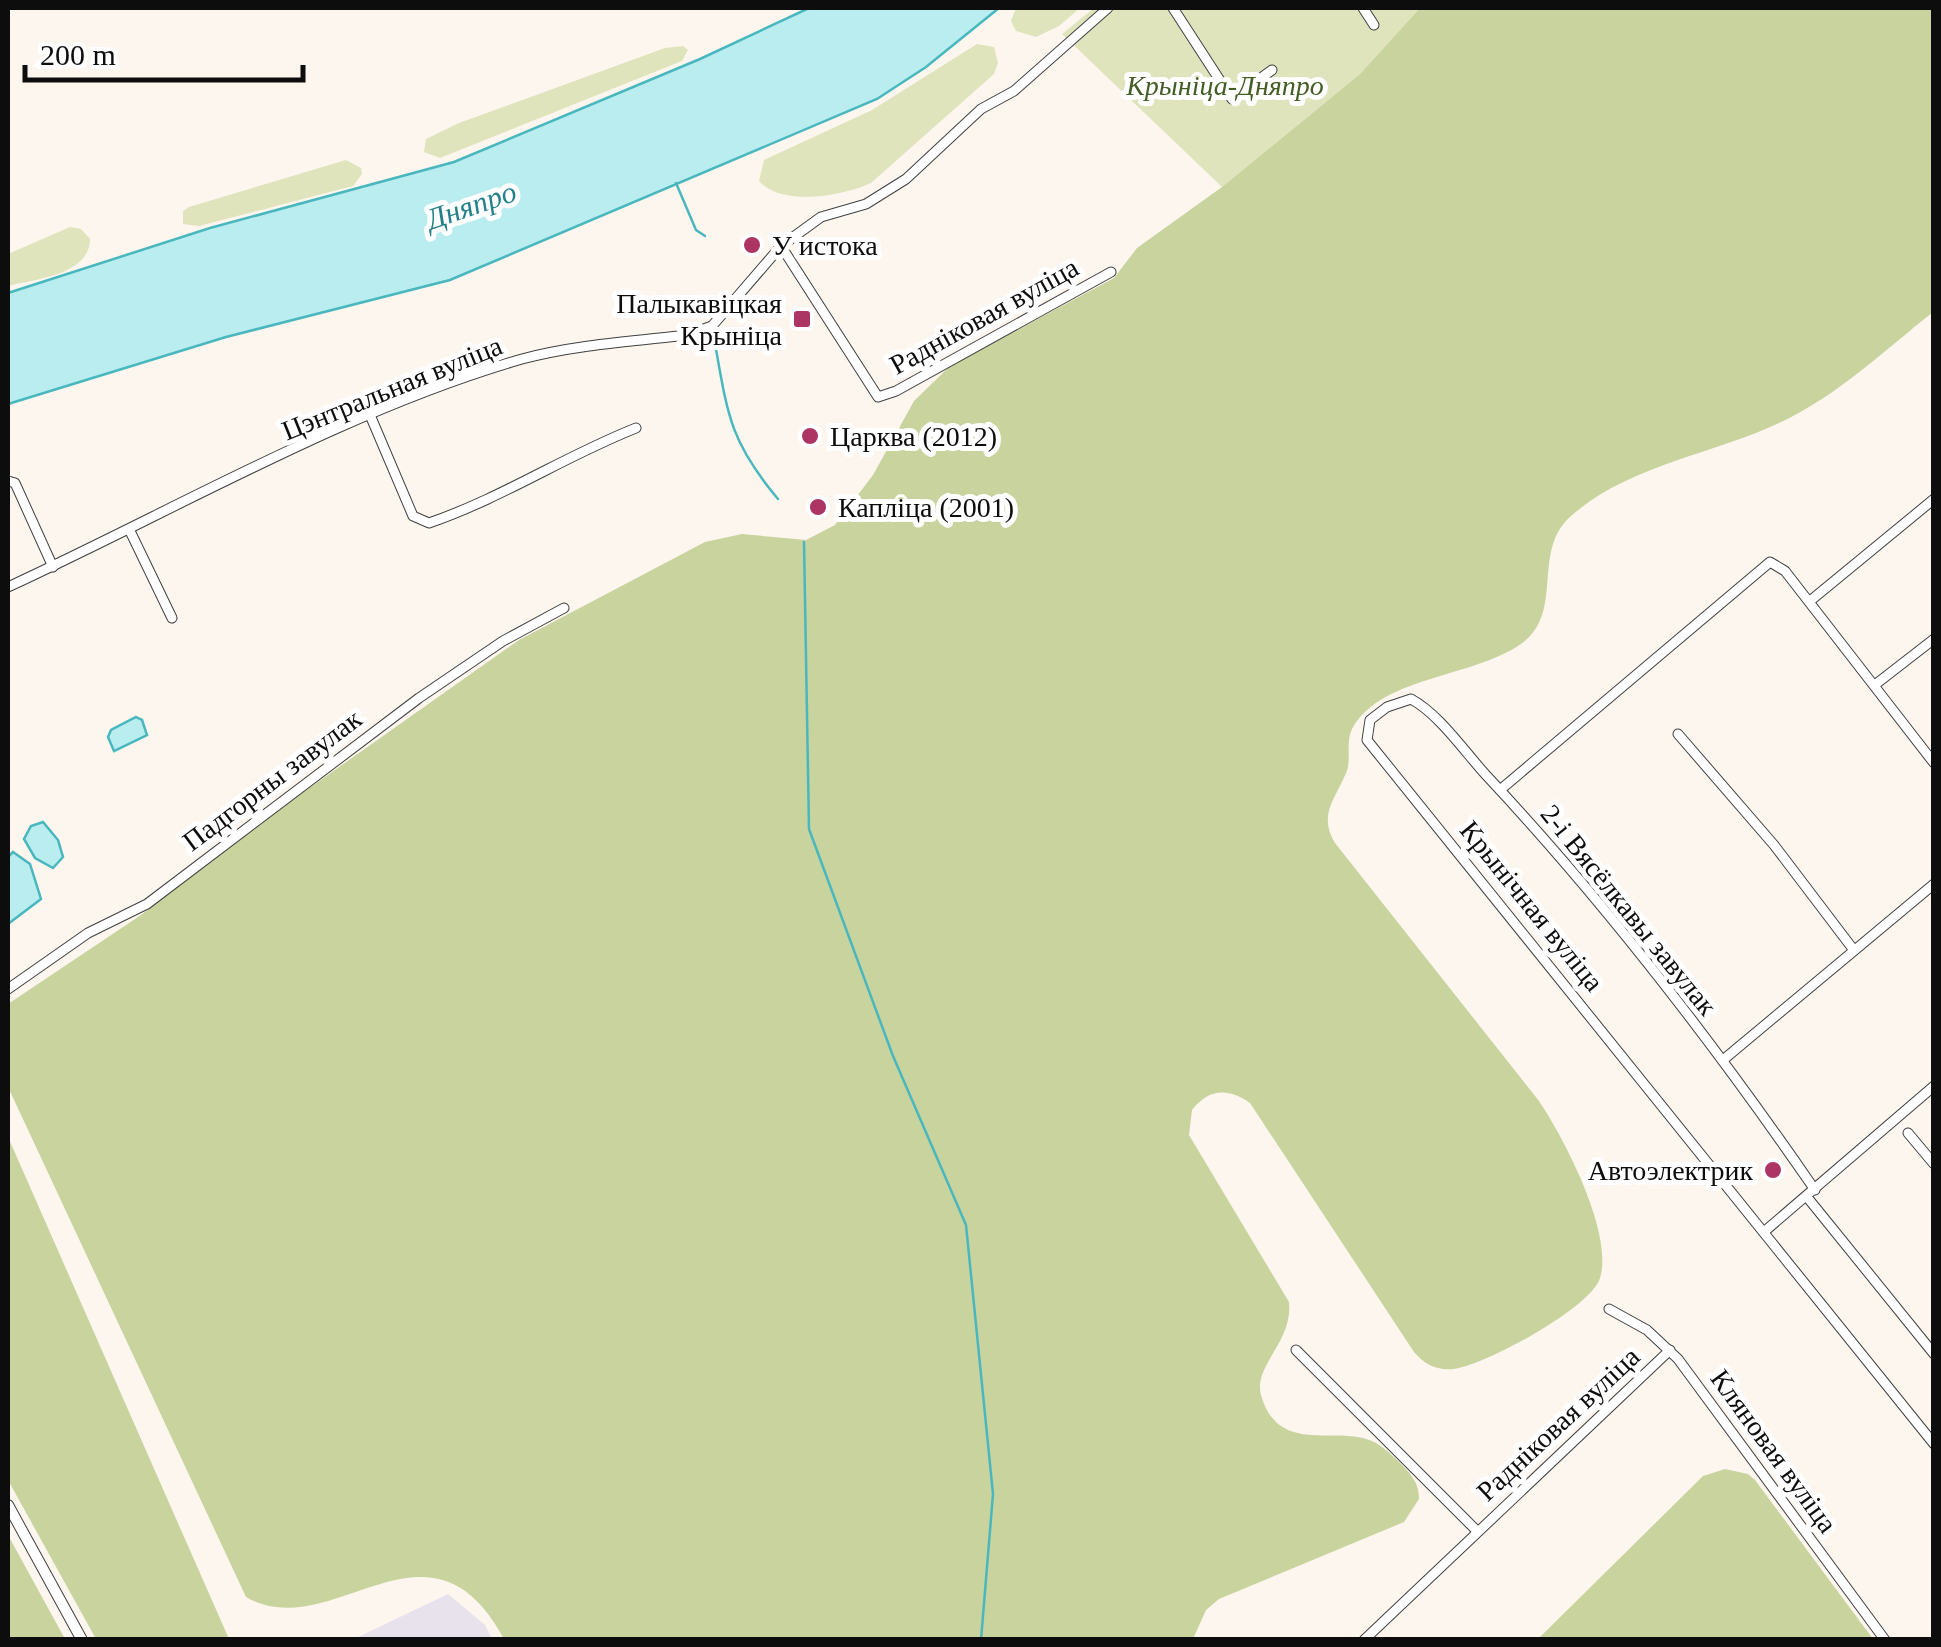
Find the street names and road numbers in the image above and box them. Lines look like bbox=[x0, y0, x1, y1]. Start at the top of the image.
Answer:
street label: Радніковая вуліца bbox=[884, 251, 1084, 381]
street label: Цэнтральная вуліца bbox=[277, 329, 507, 446]
street label: Падгорны завулак bbox=[177, 703, 367, 857]
street label: 2-і Вясёлкавы завулак bbox=[1535, 799, 1724, 1022]
street label: Крынічная вуліца bbox=[1454, 815, 1610, 998]
street label: Радніковая вуліца bbox=[1470, 1340, 1646, 1507]
street label: Кляновая вуліца bbox=[1704, 1363, 1844, 1539]

